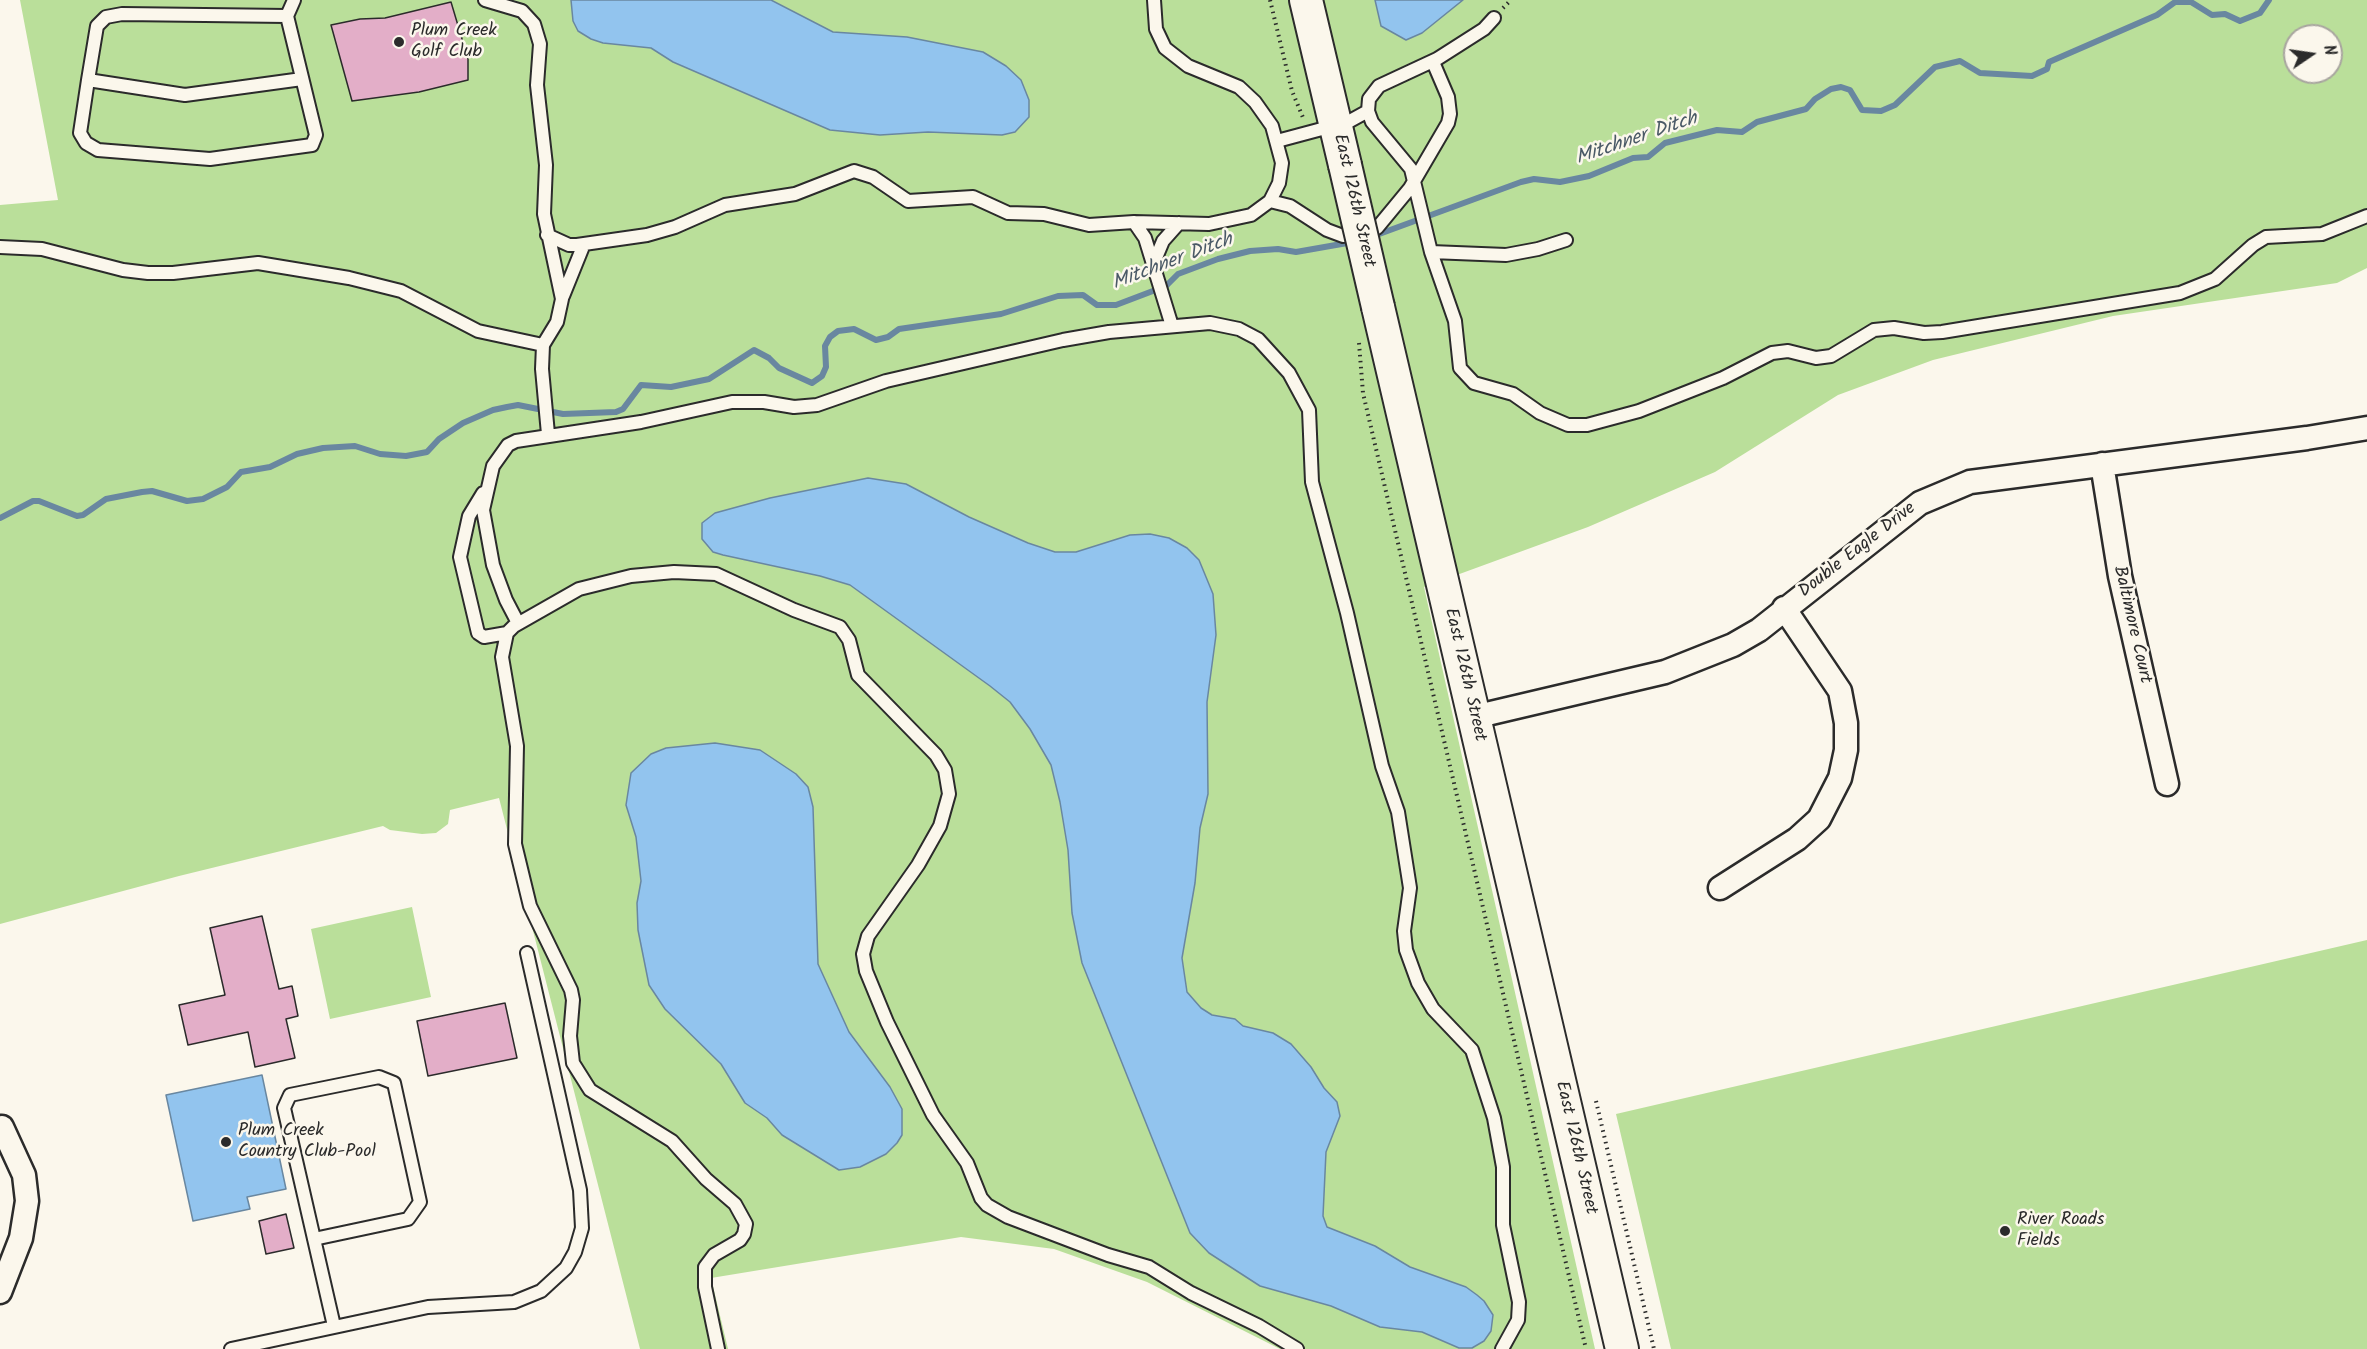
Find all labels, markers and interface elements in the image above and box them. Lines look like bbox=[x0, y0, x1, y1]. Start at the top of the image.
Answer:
place label: Plum Creek Golf Club bbox=[411, 21, 497, 63]
north arrow bbox=[2283, 24, 2343, 84]
marker: Plum Creek Golf Club bbox=[392, 35, 406, 49]
text: N bbox=[2316, 43, 2342, 58]
water label: Mitchner Ditch bbox=[1573, 108, 1701, 172]
street label: East 126th Street bbox=[1327, 132, 1379, 270]
water label: Mitchner Ditch bbox=[1109, 229, 1237, 297]
street label: Double Eagle Drive bbox=[1795, 499, 1921, 603]
street label: Baltimore Court bbox=[2107, 564, 2155, 686]
street label: East 126th Street bbox=[1438, 606, 1490, 744]
street label: East 126th Street bbox=[1549, 1079, 1601, 1217]
place label: Plum Creek Country Club-Pool bbox=[238, 1121, 376, 1164]
marker: Plum Creek Country Club-Pool bbox=[219, 1135, 233, 1149]
place label: River Roads Fields bbox=[2017, 1210, 2104, 1252]
marker: River Roads Fields bbox=[1998, 1224, 2012, 1238]

